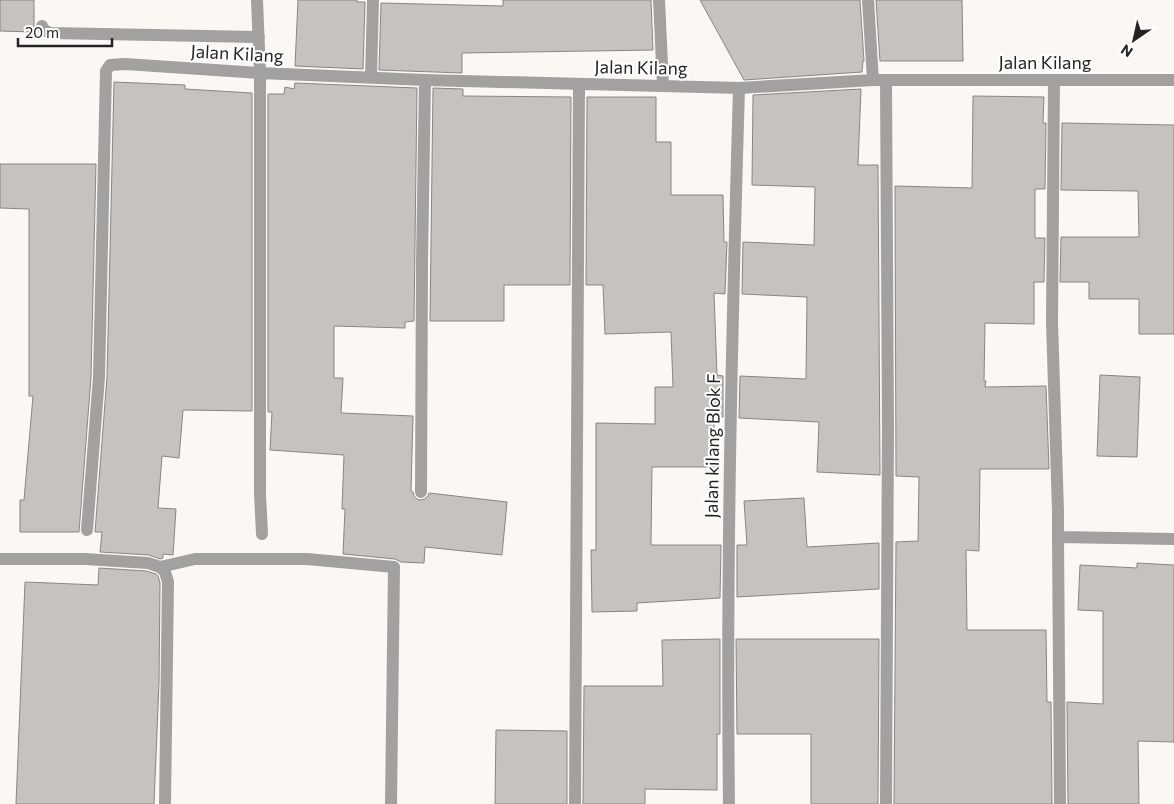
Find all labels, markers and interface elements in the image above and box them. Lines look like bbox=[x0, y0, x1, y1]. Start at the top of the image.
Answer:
scale bar bbox=[18, 15, 111, 47]
north arrow bbox=[1109, 15, 1159, 65]
text: 20 m bbox=[25, 23, 59, 41]
street label: Jalan Kilang bbox=[190, 40, 284, 66]
text: N bbox=[1117, 41, 1136, 61]
street label: Jalan Kilang bbox=[998, 51, 1092, 73]
street label: Jalan Kilang bbox=[594, 55, 688, 79]
street label: Jalan kilang Blok F bbox=[700, 373, 724, 519]

